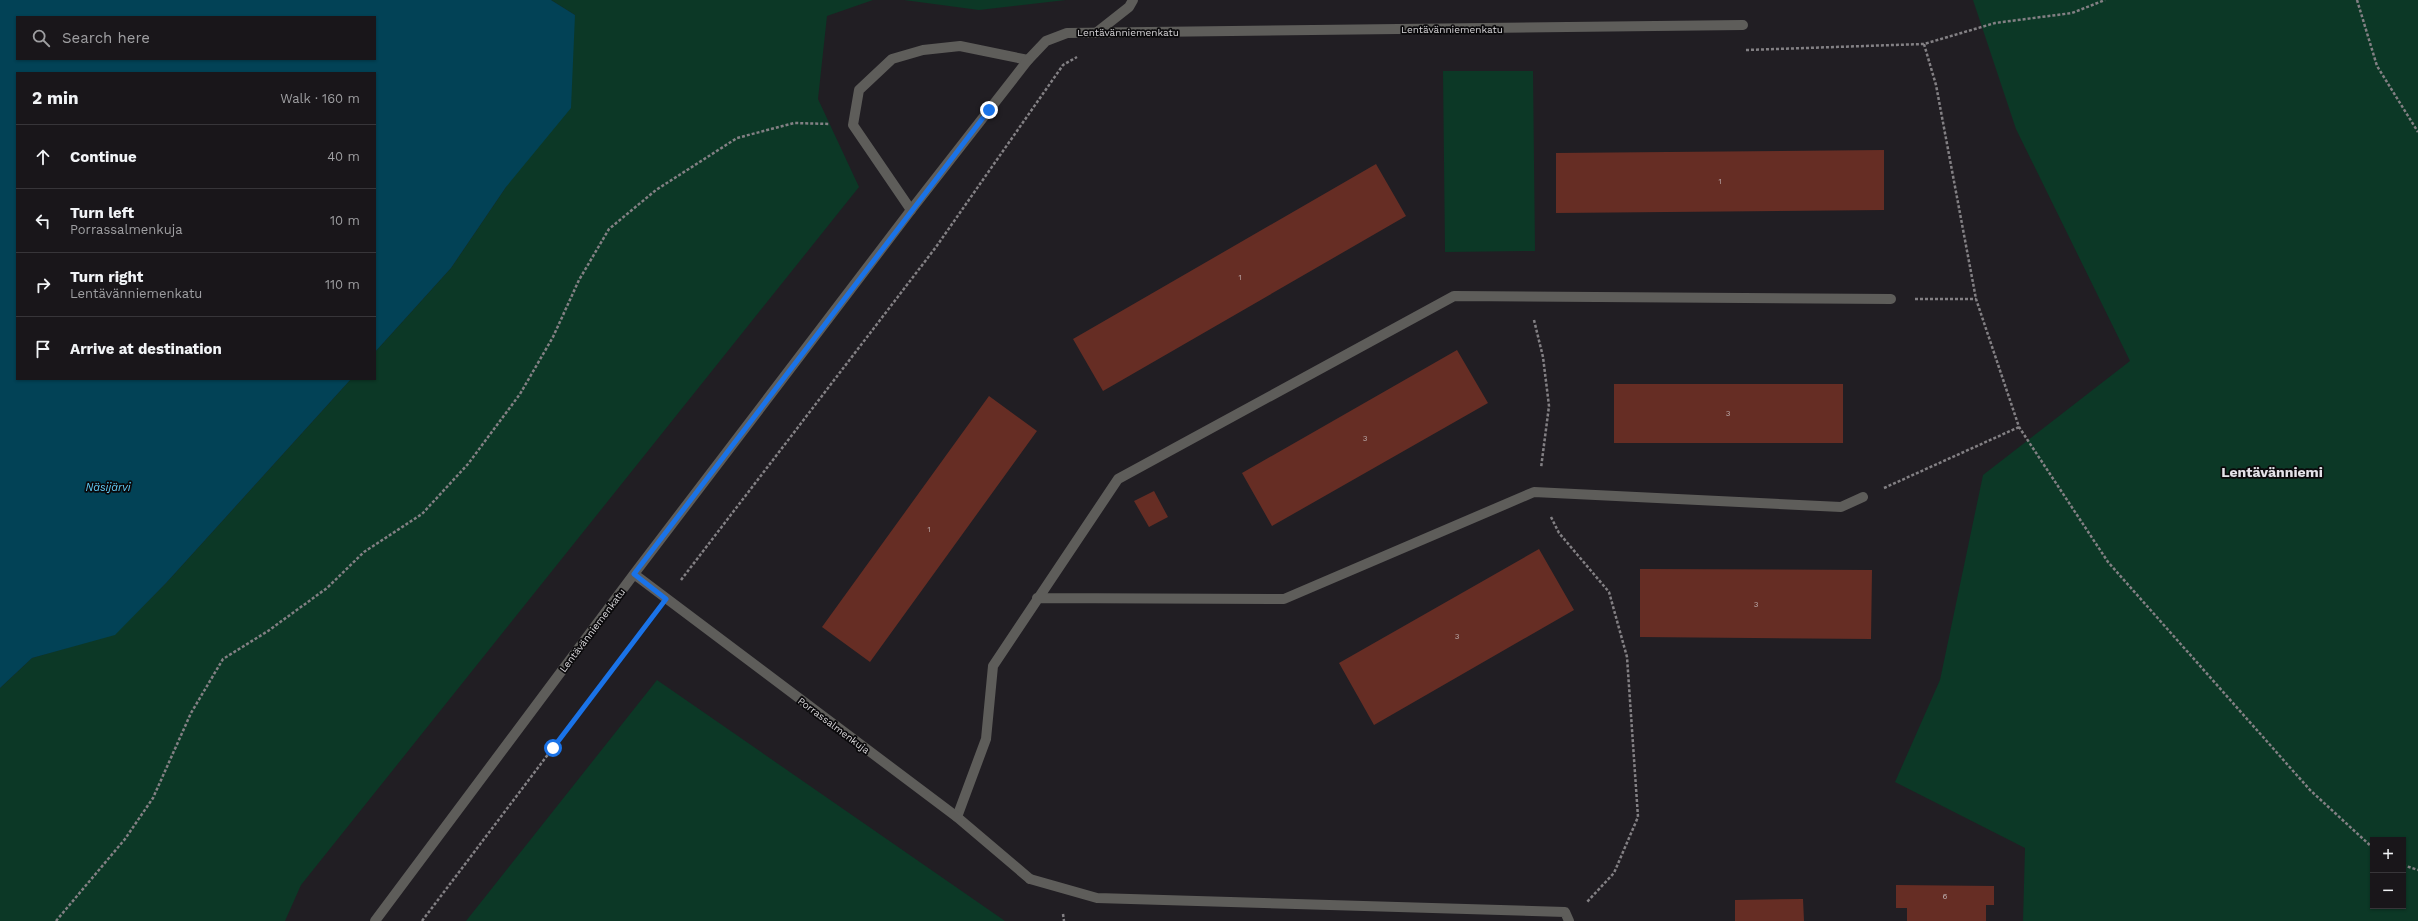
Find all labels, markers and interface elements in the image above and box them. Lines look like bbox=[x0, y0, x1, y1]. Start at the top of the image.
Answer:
search box bbox=[16, 16, 376, 60]
street label: Lentävänniemenkatu bbox=[1401, 24, 1503, 35]
icon: search bbox=[30, 27, 52, 49]
street label: Lentävänniemenkatu bbox=[1077, 27, 1179, 38]
text: Search here bbox=[62, 29, 150, 47]
text: 2 min bbox=[32, 88, 78, 108]
text: Walk · 160 m bbox=[280, 91, 360, 106]
route end bbox=[980, 101, 998, 119]
icon: ahead bbox=[32, 146, 54, 168]
text: Continue bbox=[70, 148, 137, 166]
text: 40 m bbox=[327, 149, 360, 164]
house number: 1 bbox=[1718, 177, 1722, 186]
text: Turn left bbox=[70, 204, 134, 222]
icon: left bbox=[32, 210, 54, 232]
text: 10 m bbox=[330, 213, 360, 228]
text: Porrassalmenkuja bbox=[70, 222, 183, 237]
text: Turn right bbox=[70, 268, 143, 286]
house number: 1 bbox=[1238, 273, 1242, 282]
icon: right bbox=[32, 274, 54, 296]
text: 110 m bbox=[325, 277, 360, 292]
text: Lentävänniemenkatu bbox=[70, 286, 202, 301]
icon: arrive bbox=[32, 338, 54, 360]
text: Arrive at destination bbox=[70, 340, 222, 358]
house number: 3 bbox=[1726, 409, 1731, 418]
house number: 3 bbox=[1363, 434, 1368, 443]
district label: Lentävänniemi bbox=[2221, 464, 2323, 480]
water label: Näsijärvi bbox=[85, 481, 132, 494]
house number: 1 bbox=[927, 525, 931, 534]
street label: Lentävänniemenkatu bbox=[557, 586, 627, 674]
house number: 3 bbox=[1754, 600, 1759, 609]
house number: 3 bbox=[1455, 632, 1460, 641]
street label: Porrassalmenkuja bbox=[796, 695, 872, 756]
route start bbox=[544, 739, 562, 757]
map controls bbox=[2370, 837, 2406, 909]
button: + bbox=[2370, 837, 2406, 873]
button: − bbox=[2370, 873, 2406, 909]
house number: 6 bbox=[1943, 892, 1948, 901]

